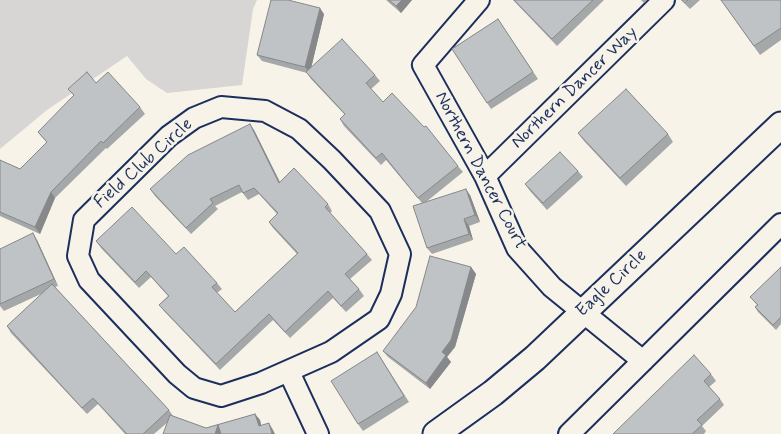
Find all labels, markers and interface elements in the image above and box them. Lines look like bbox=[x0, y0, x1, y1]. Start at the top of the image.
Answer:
street label: Northern Dancer Way bbox=[507, 22, 643, 154]
street label: Northern Dancer Court bbox=[429, 89, 531, 253]
street label: Field Club Circle bbox=[90, 114, 198, 214]
street label: Eagle Circle bbox=[572, 246, 652, 322]

